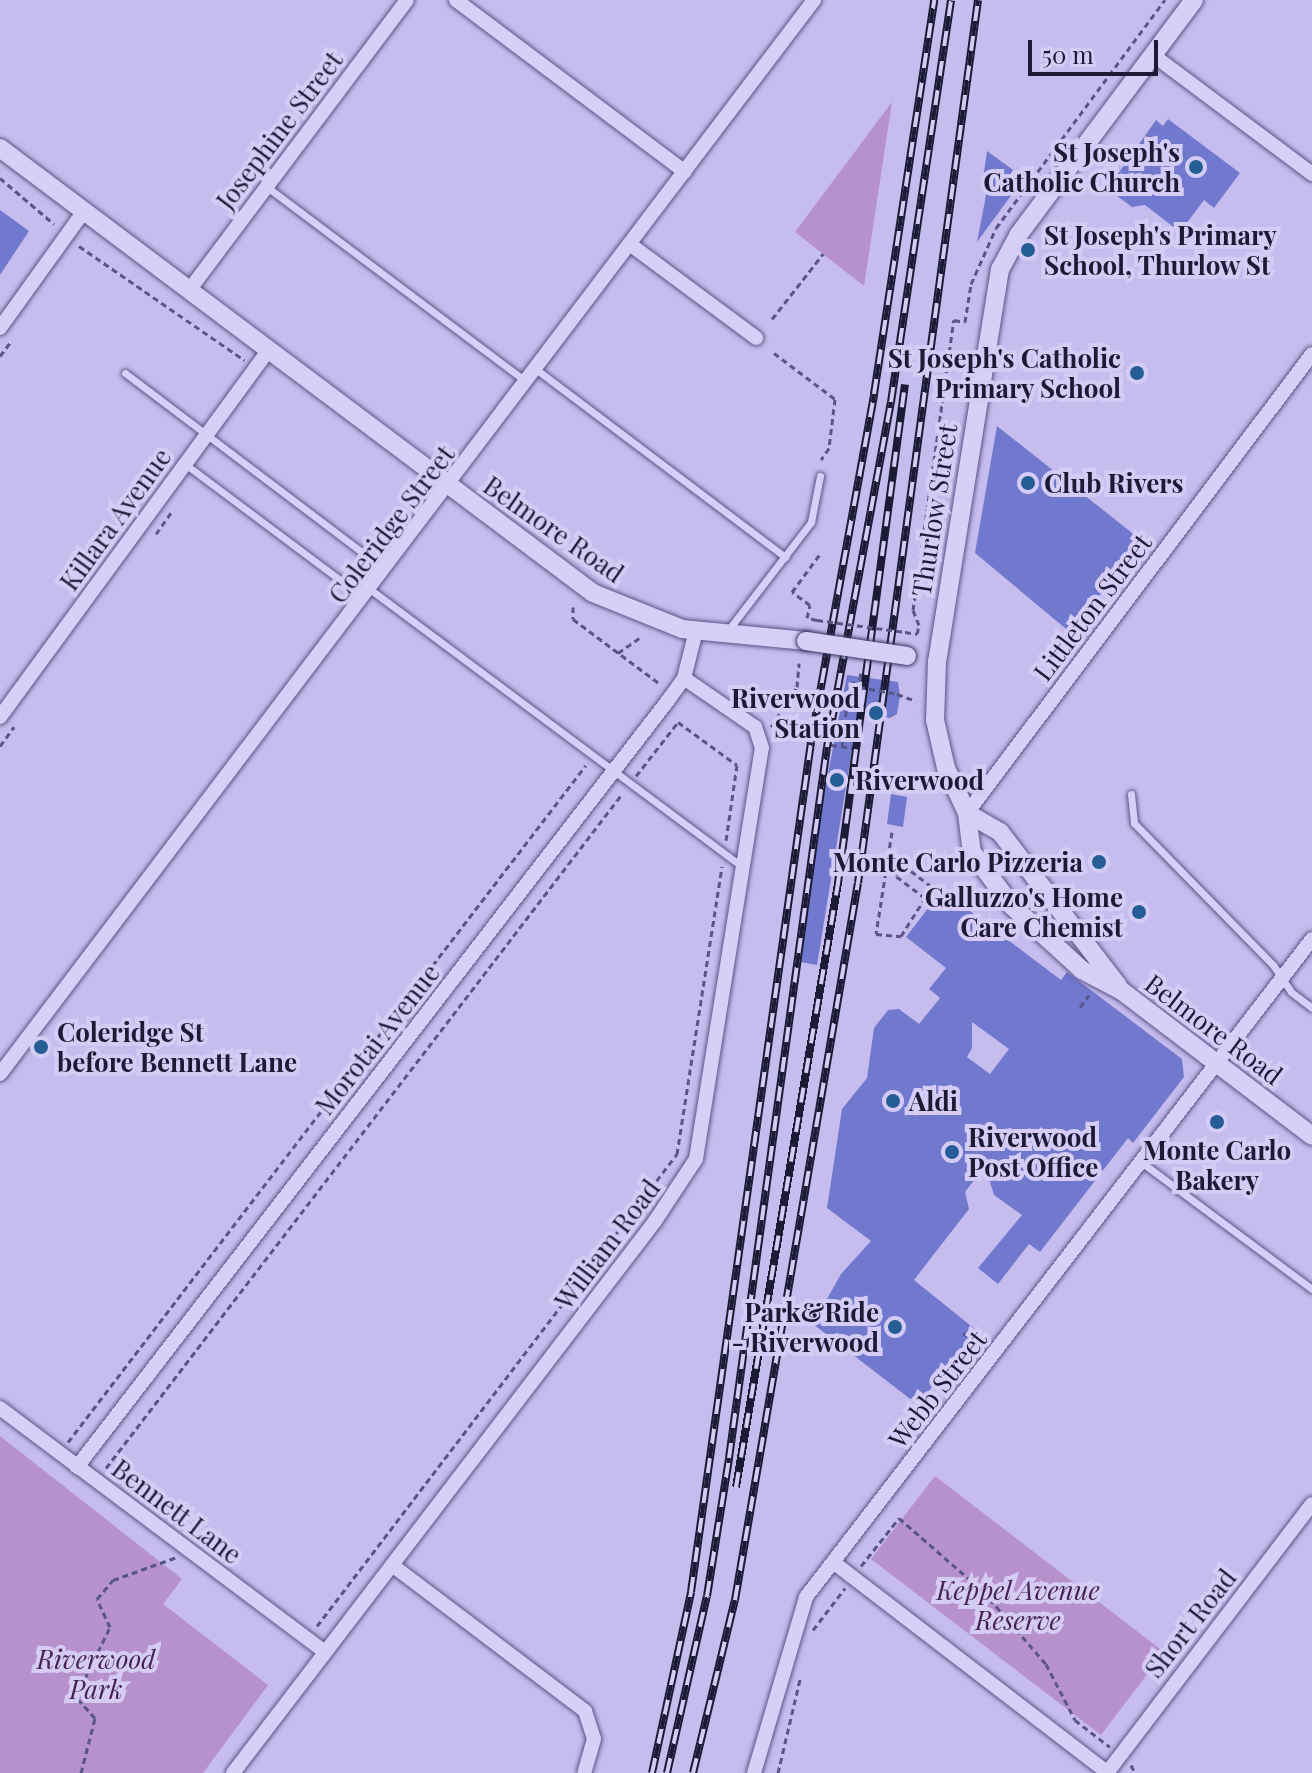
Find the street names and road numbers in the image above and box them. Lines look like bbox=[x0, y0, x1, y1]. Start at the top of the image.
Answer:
street label: Josephine Street bbox=[209, 45, 349, 215]
street label: Thurlow Street bbox=[905, 421, 963, 599]
street label: Coleridge Street bbox=[322, 439, 460, 609]
street label: Killara Avenue bbox=[53, 441, 177, 597]
street label: Belmore Road bbox=[478, 469, 630, 589]
street label: Littleton Street bbox=[1027, 527, 1157, 687]
street label: Morotai Avenue bbox=[308, 957, 446, 1121]
street label: Belmore Road bbox=[1139, 967, 1289, 1091]
street label: William Road bbox=[548, 1173, 666, 1315]
street label: Webb Street bbox=[881, 1324, 993, 1454]
street label: Bennett Lane bbox=[106, 1452, 248, 1570]
street label: Short Road bbox=[1138, 1562, 1242, 1684]

